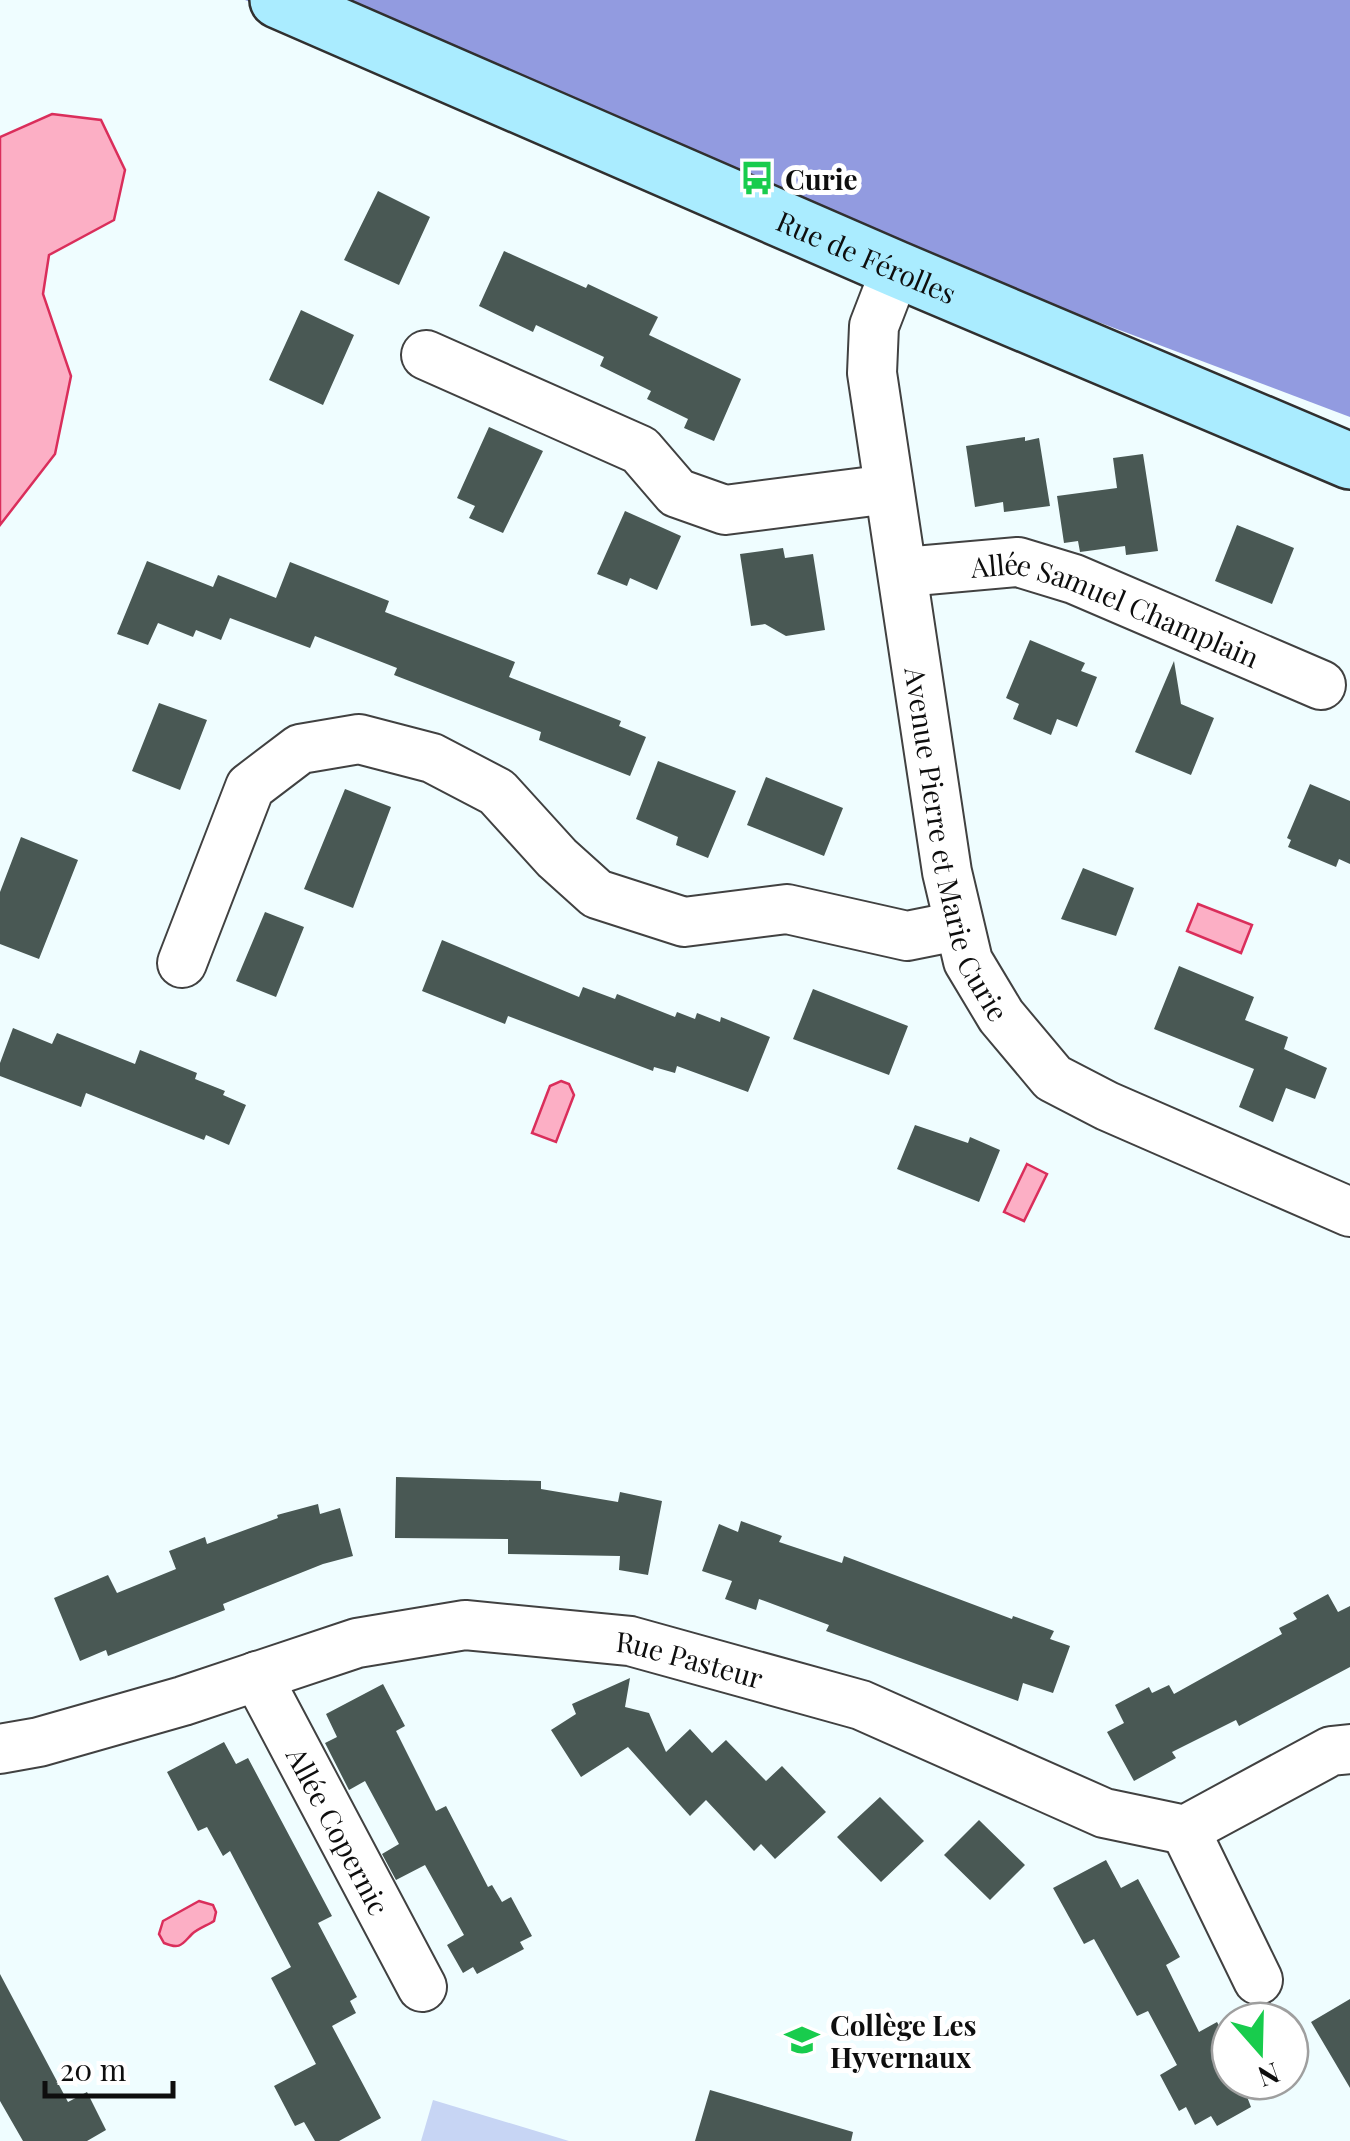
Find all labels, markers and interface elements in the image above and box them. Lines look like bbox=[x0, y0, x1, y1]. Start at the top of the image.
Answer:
bus stop icon: Curie bbox=[738, 159, 776, 197]
place label: Curie bbox=[785, 160, 858, 197]
street label: Rue de Férolles bbox=[771, 201, 962, 311]
street label: Allée Samuel Champlain bbox=[968, 544, 1265, 675]
street label: Avenue Pierre et Marie Curie bbox=[898, 663, 1018, 1027]
street label: Rue Pasteur bbox=[615, 1621, 768, 1696]
street label: Allée Copernic bbox=[279, 1739, 399, 1921]
north arrow bbox=[1210, 2001, 1310, 2101]
place label: Collège Les Hyvernaux bbox=[830, 2006, 977, 2075]
school or university icon: Collège Les Hyvernaux bbox=[783, 2021, 821, 2059]
scale bar bbox=[45, 2036, 172, 2098]
text: 20 m bbox=[60, 2049, 127, 2089]
text: N bbox=[1253, 2055, 1285, 2097]

